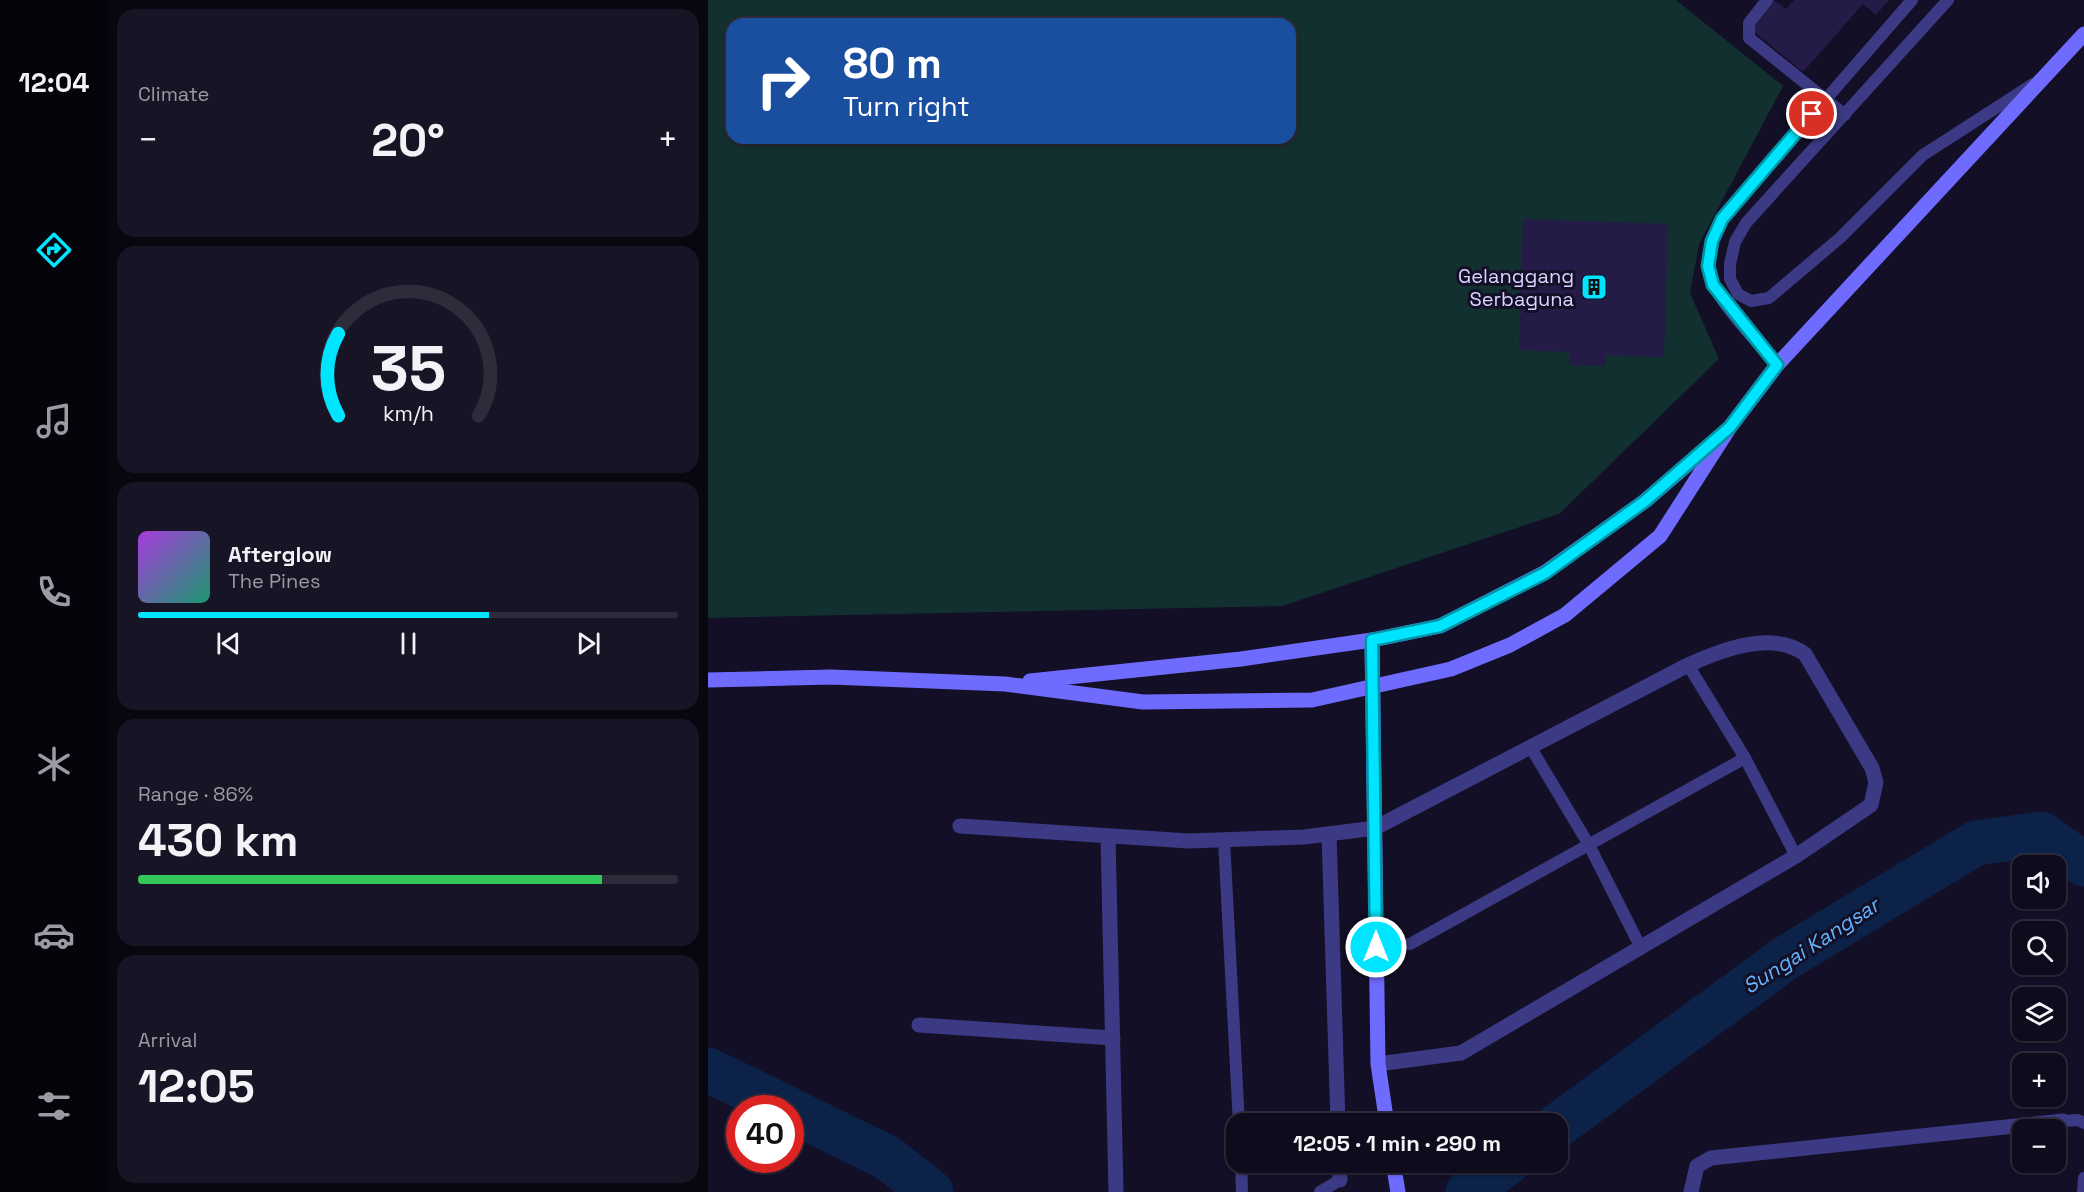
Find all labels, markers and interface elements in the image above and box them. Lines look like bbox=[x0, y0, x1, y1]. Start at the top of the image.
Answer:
text: 80 m bbox=[843, 37, 942, 90]
icon: right bbox=[744, 42, 822, 120]
text: 12:04 bbox=[19, 65, 89, 100]
text: Climate bbox=[138, 81, 209, 107]
pin bbox=[1786, 88, 1837, 139]
text: Turn right bbox=[843, 89, 970, 124]
icon: arrive bbox=[1795, 97, 1828, 130]
text: 20° bbox=[371, 112, 445, 169]
text: − bbox=[138, 119, 158, 161]
text: + bbox=[658, 119, 678, 161]
icon: directions bbox=[33, 229, 75, 271]
place label: Gelanggang Serbaguna bbox=[1458, 263, 1574, 312]
building icon: Gelanggang Serbaguna bbox=[1579, 272, 1609, 302]
text: 35 bbox=[370, 330, 446, 409]
icon: music bbox=[33, 400, 75, 442]
text: km/h bbox=[382, 401, 434, 428]
text: Afterglow bbox=[228, 540, 332, 568]
text: The Pines bbox=[228, 568, 321, 594]
icon: phone bbox=[33, 571, 75, 613]
icon: previous bbox=[212, 627, 245, 660]
icon: pause bbox=[392, 627, 425, 660]
icon: next bbox=[572, 627, 605, 660]
icon: climate bbox=[33, 743, 75, 785]
text: Range · 86% bbox=[138, 781, 253, 807]
text: 430 km bbox=[138, 812, 298, 869]
map controls bbox=[2012, 855, 2066, 1173]
button: sound bbox=[2012, 855, 2066, 909]
water label: Sungai Kangsar bbox=[1738, 890, 1886, 1000]
icon: car bbox=[33, 914, 75, 956]
position arrow bbox=[1344, 915, 1408, 979]
button: search bbox=[2012, 921, 2066, 975]
button: layers bbox=[2012, 987, 2066, 1041]
text: Arrival bbox=[138, 1027, 197, 1053]
button: + bbox=[2012, 1053, 2066, 1107]
text: 12:05 bbox=[138, 1058, 255, 1115]
icon: filters bbox=[33, 1085, 75, 1127]
speed limit sign: 40 bbox=[726, 1095, 804, 1173]
button: − bbox=[2012, 1119, 2066, 1173]
text: 12:05 · 1 min · 290 m bbox=[1293, 1129, 1501, 1157]

